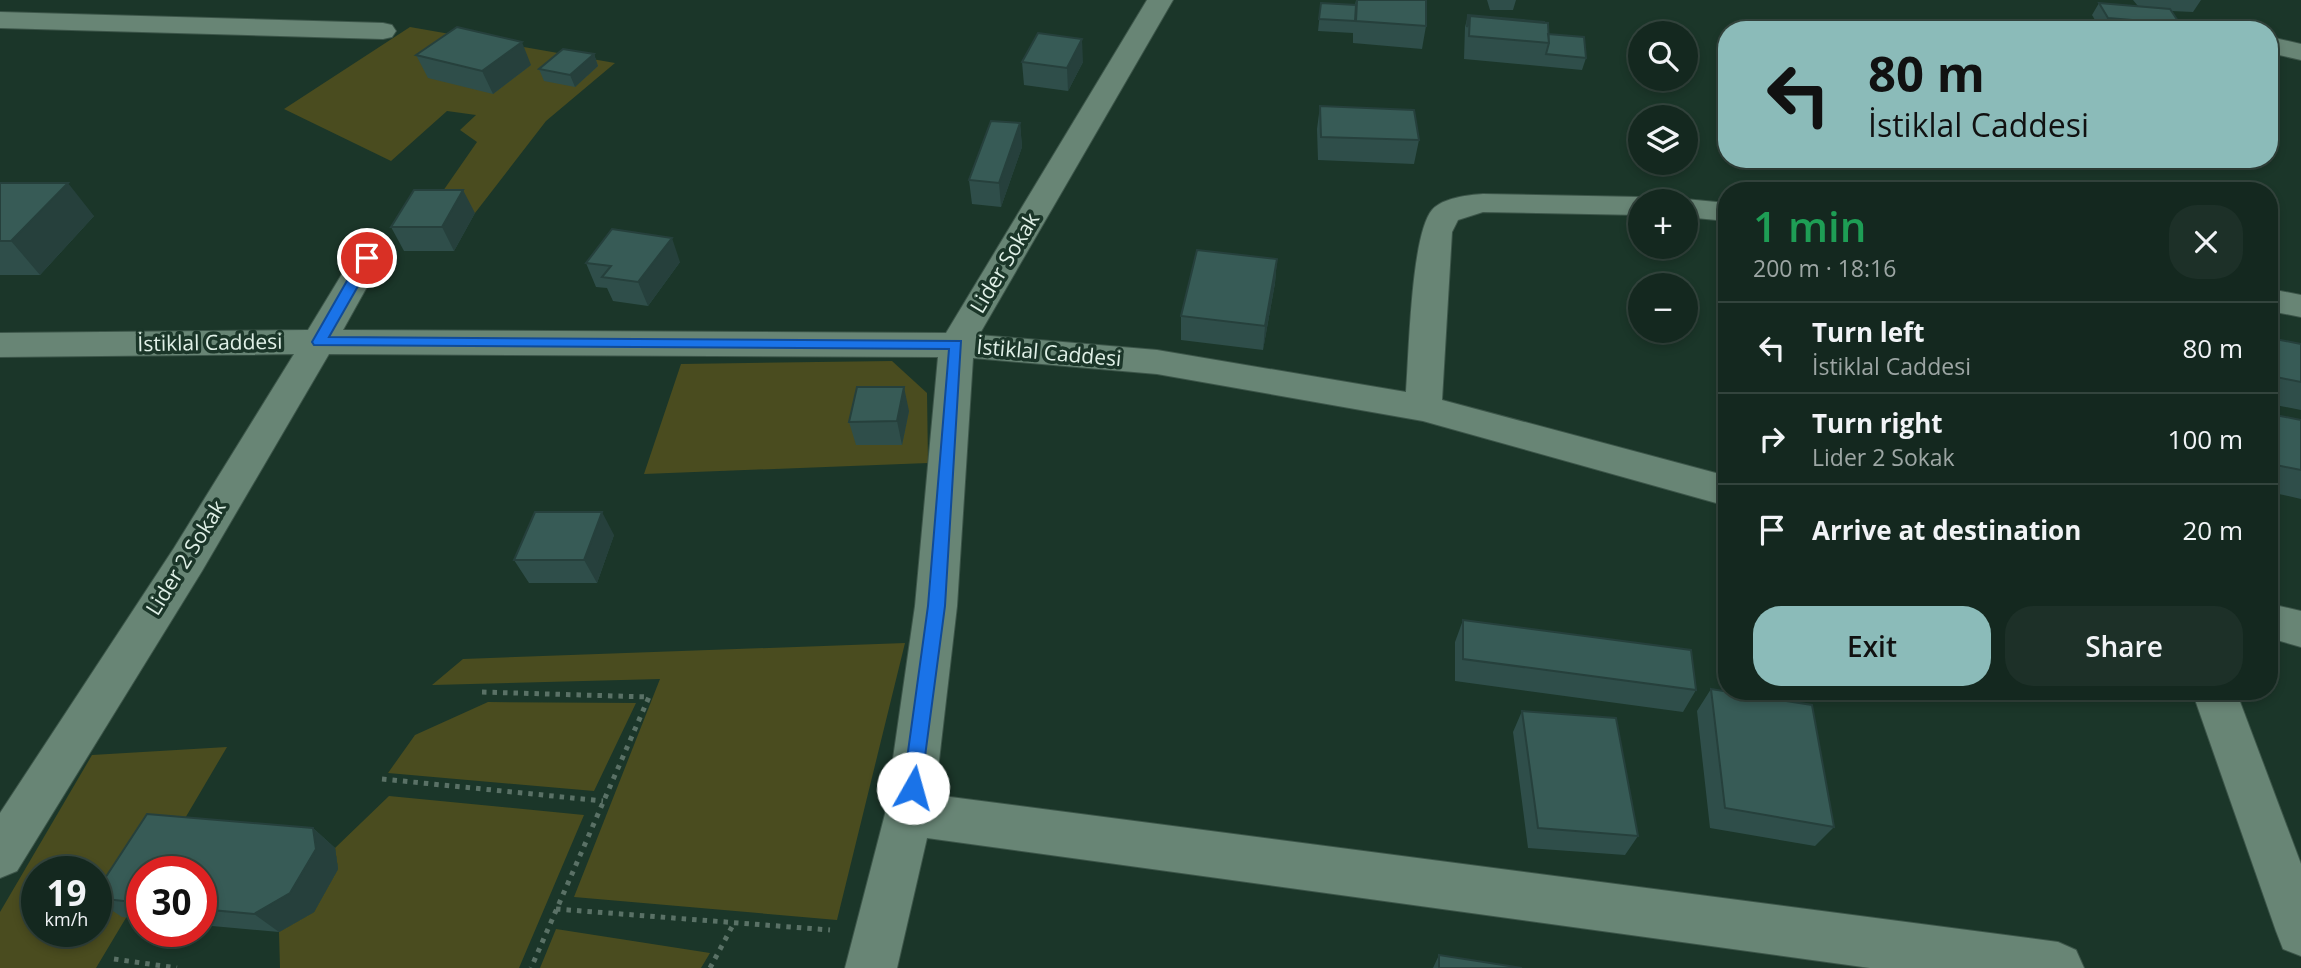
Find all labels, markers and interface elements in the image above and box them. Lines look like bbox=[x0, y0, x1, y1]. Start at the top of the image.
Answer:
map controls bbox=[1628, 21, 1698, 343]
button: search bbox=[1628, 21, 1698, 91]
text: 80 m bbox=[1868, 40, 1985, 106]
icon: left bbox=[1753, 49, 1844, 140]
text: İstiklal Caddesi bbox=[1868, 103, 2089, 146]
button: layers bbox=[1628, 105, 1698, 175]
button: + bbox=[1628, 189, 1698, 259]
text: 1 min bbox=[1753, 197, 1866, 254]
button: close bbox=[2169, 205, 2243, 279]
street label: Lider Sokak bbox=[963, 207, 1045, 318]
pin bbox=[337, 228, 397, 288]
icon: arrive bbox=[348, 239, 386, 277]
text: 200 m · 18:16 bbox=[1753, 252, 1896, 284]
button: − bbox=[1628, 273, 1698, 343]
text: Turn left bbox=[1812, 314, 1924, 350]
street label: İstiklal Caddesi bbox=[137, 327, 283, 357]
icon: left bbox=[1753, 329, 1791, 367]
text: 80 m bbox=[2182, 330, 2243, 366]
street label: İstiklal Caddesi bbox=[976, 332, 1123, 372]
text: İstiklal Caddesi bbox=[1812, 350, 1971, 382]
text: Turn right bbox=[1812, 405, 1943, 441]
icon: right bbox=[1753, 420, 1791, 458]
text: 100 m bbox=[2168, 421, 2243, 457]
text: Lider 2 Sokak bbox=[1812, 441, 1955, 473]
street label: Lider 2 Sokak bbox=[139, 495, 232, 620]
icon: arrive bbox=[1753, 511, 1791, 549]
text: Arrive at destination bbox=[1812, 512, 2081, 548]
text: 20 m bbox=[2182, 512, 2243, 548]
button: Exit bbox=[1753, 606, 1991, 686]
button: Share bbox=[2005, 606, 2243, 686]
position arrow bbox=[876, 751, 950, 825]
speed limit sign: 30 bbox=[126, 856, 217, 947]
text: 19 bbox=[46, 869, 87, 916]
text: km/h bbox=[45, 907, 88, 931]

